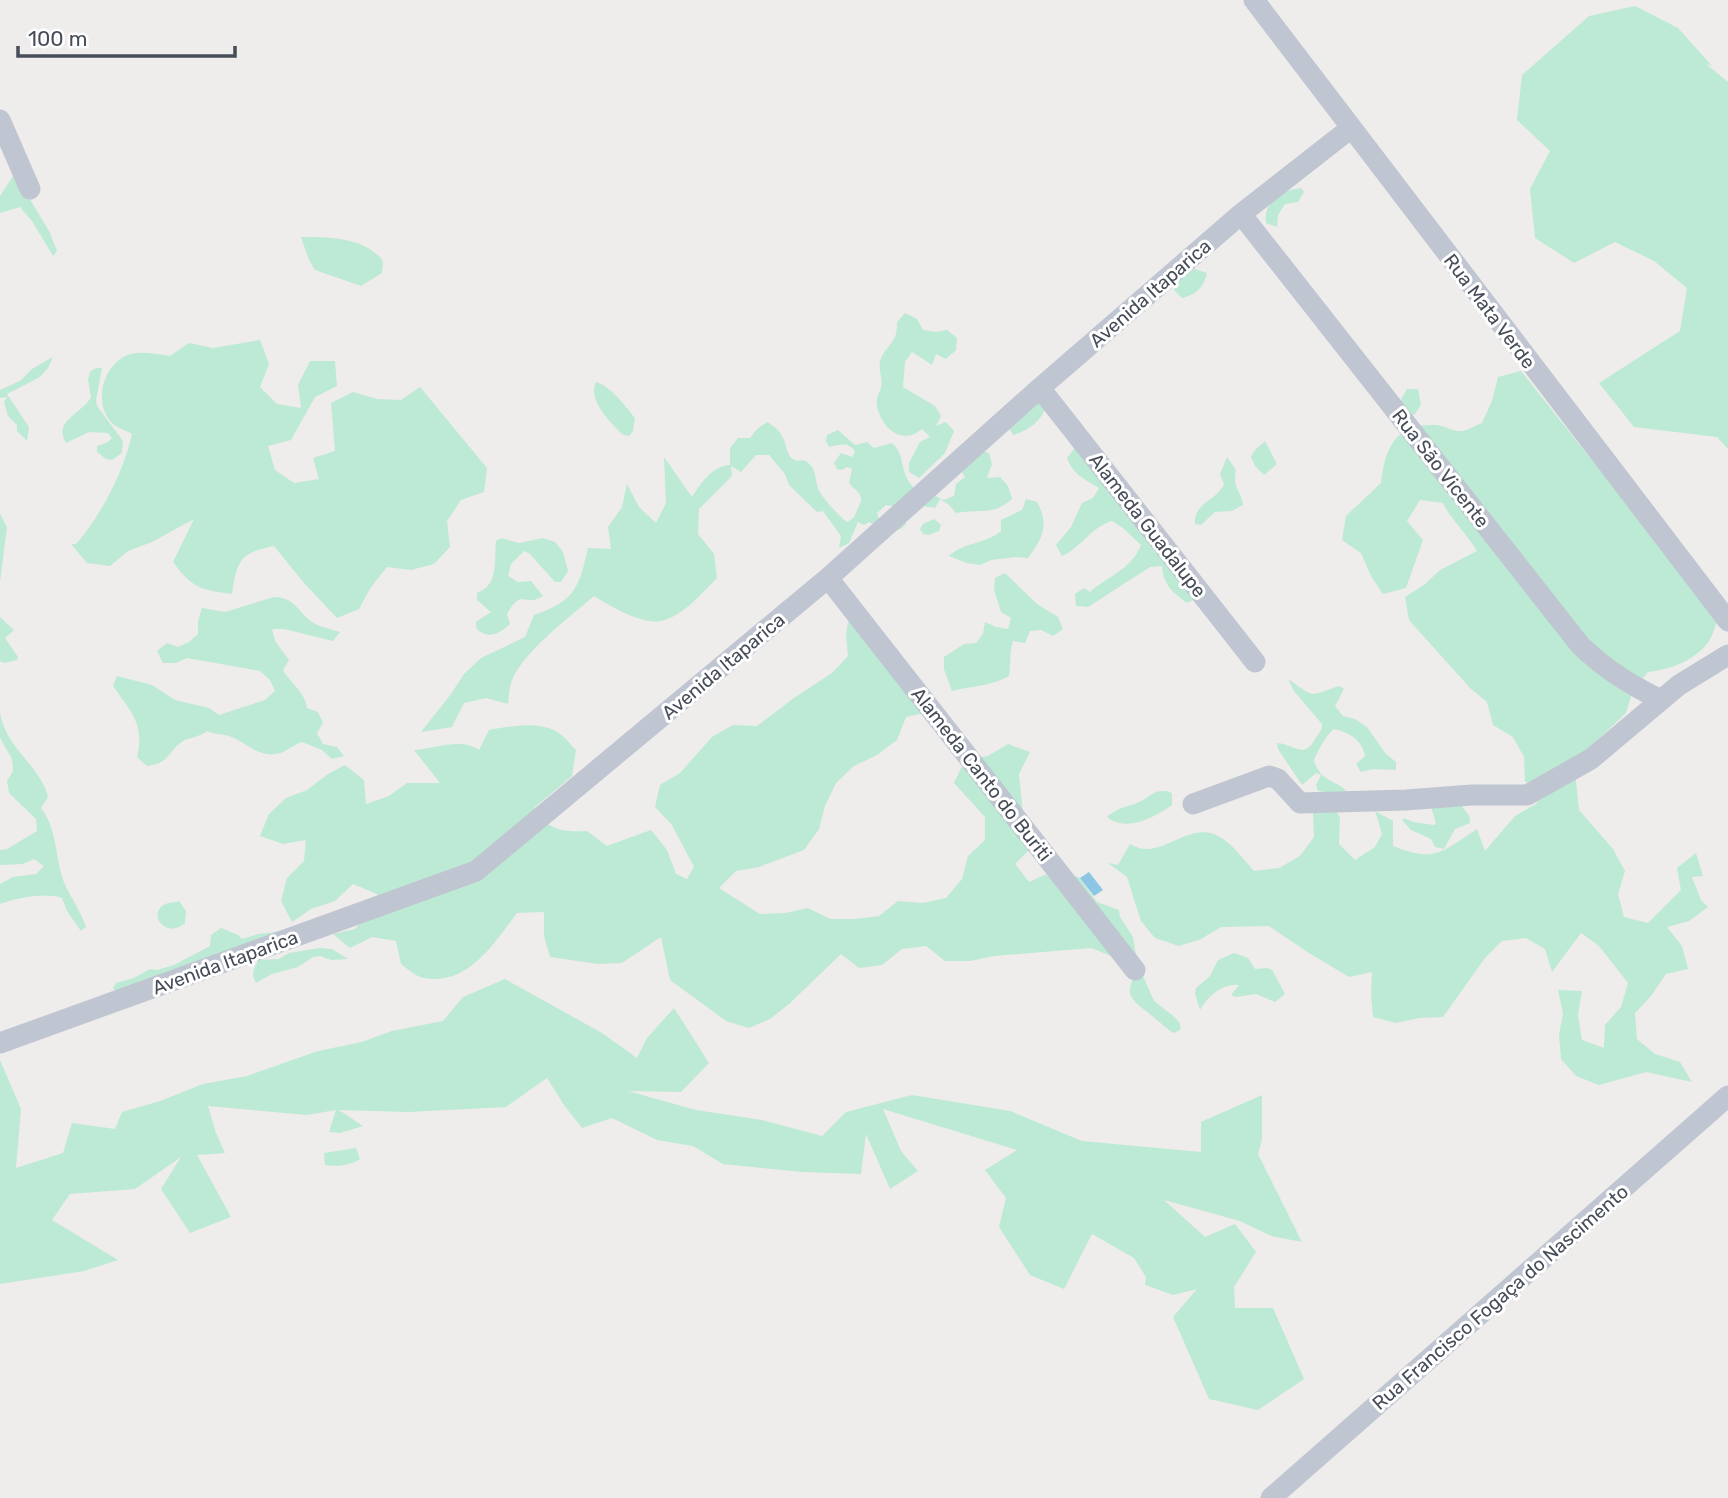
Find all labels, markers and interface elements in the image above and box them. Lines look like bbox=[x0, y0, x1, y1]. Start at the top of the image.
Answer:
scale bar bbox=[18, 14, 234, 58]
text: 100 m bbox=[28, 26, 87, 51]
street label: Avenida Itaparica bbox=[1085, 234, 1216, 352]
street label: Rua Mata Verde bbox=[1439, 249, 1540, 373]
street label: Rua São Vicente bbox=[1387, 405, 1494, 532]
street label: Alameda Guadalupe bbox=[1084, 449, 1211, 602]
street label: Avenida Itaparica bbox=[657, 608, 789, 724]
street label: Alameda Canto do Buriti bbox=[907, 683, 1057, 866]
street label: Avenida Itaparica bbox=[149, 925, 301, 999]
street label: Rua Francisco Fogaça do Nascimento bbox=[1368, 1180, 1633, 1415]

